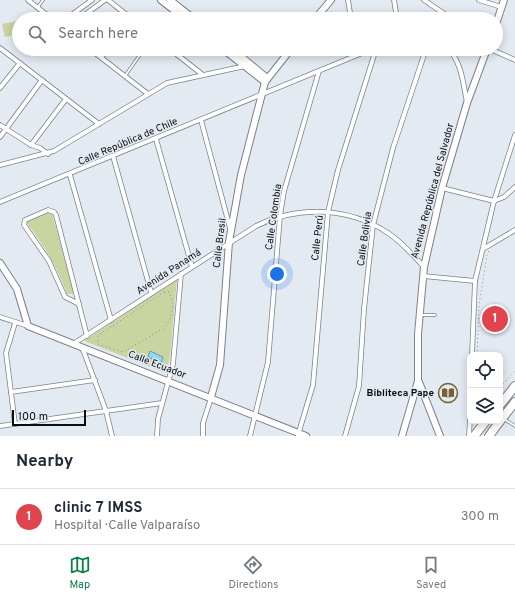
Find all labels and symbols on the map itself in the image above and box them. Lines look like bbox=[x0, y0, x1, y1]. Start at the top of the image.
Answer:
street label: Calle República de Chile bbox=[76, 115, 180, 169]
street label: Avenida República del Salvador bbox=[409, 122, 457, 260]
street label: Calle Colombia bbox=[263, 183, 285, 251]
street label: Calle Bolivia bbox=[355, 211, 375, 267]
street label: Calle Perú bbox=[309, 214, 327, 262]
street label: Calle Brasil bbox=[210, 217, 230, 269]
street label: Avenida Panamá bbox=[134, 246, 204, 298]
your location bbox=[267, 264, 287, 284]
pin: 1 bbox=[482, 304, 508, 334]
street label: Calle Ecuador bbox=[126, 348, 188, 382]
library icon: Bibliteca Pape bbox=[437, 382, 459, 404]
place label: Bibliteca Pape bbox=[367, 387, 434, 400]
scale bar bbox=[12, 408, 86, 427]

